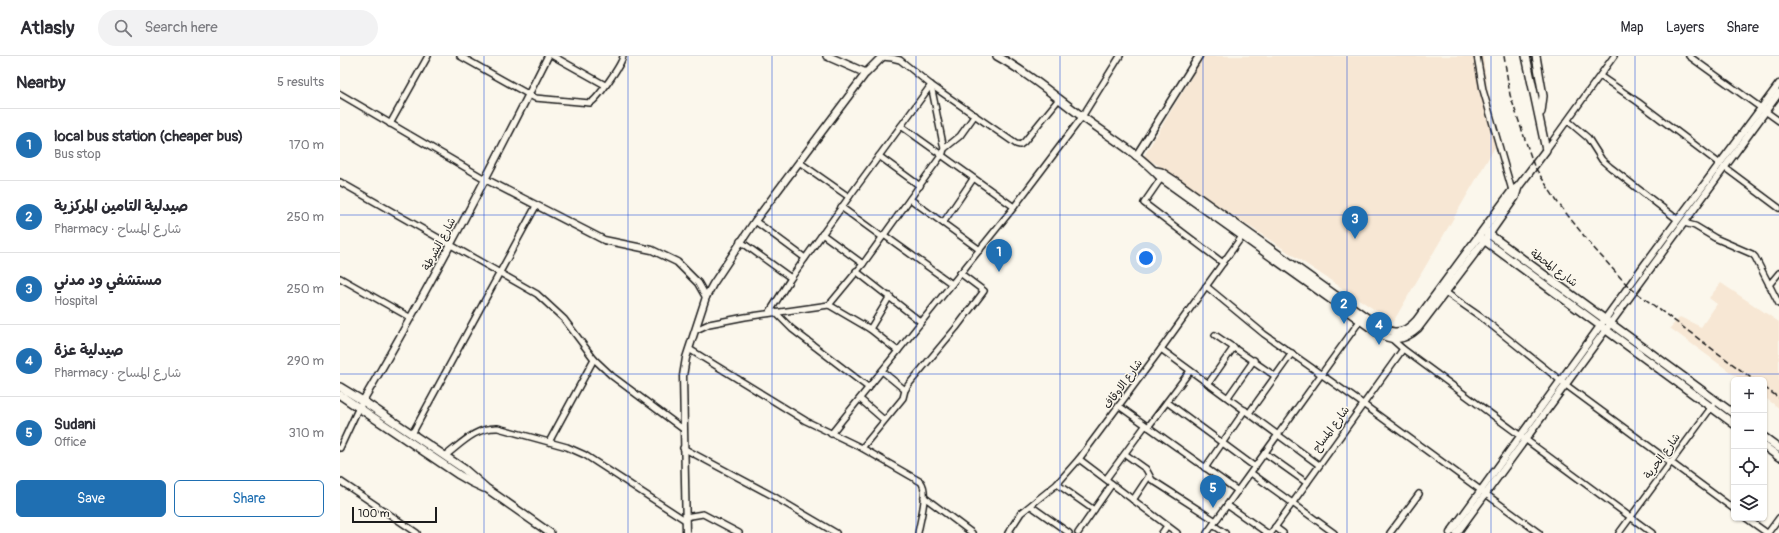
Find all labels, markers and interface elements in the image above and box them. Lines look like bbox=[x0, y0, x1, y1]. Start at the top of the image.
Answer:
search box bbox=[98, 10, 378, 46]
text: Atlasly bbox=[20, 16, 74, 40]
icon: search bbox=[112, 17, 134, 39]
text: Search here bbox=[144, 18, 218, 37]
text: Map bbox=[1621, 19, 1644, 36]
text: Layers bbox=[1666, 19, 1704, 36]
text: Share bbox=[1726, 19, 1759, 36]
text: Nearby bbox=[16, 72, 65, 93]
text: 5 results bbox=[277, 74, 324, 90]
text: local bus station (cheaper bus) bbox=[54, 127, 243, 146]
text: 1 bbox=[26, 137, 32, 153]
text: 170 m bbox=[289, 137, 324, 153]
text: Bus stop bbox=[54, 146, 101, 162]
text: صيدلية التامين المركزية bbox=[54, 197, 188, 216]
pin: 3 bbox=[1342, 206, 1368, 239]
text: 2 bbox=[25, 209, 33, 225]
text: 250 m bbox=[286, 209, 324, 225]
street label: شارع الشرطة bbox=[420, 215, 460, 274]
text: Pharmacy · شارع المساح bbox=[54, 221, 181, 237]
pin: 1 bbox=[986, 239, 1012, 272]
street label: شارع المحطة bbox=[1527, 247, 1580, 291]
your location bbox=[1136, 248, 1156, 268]
text: مستشفي ود مدني bbox=[54, 271, 162, 290]
text: 3 bbox=[25, 281, 33, 297]
text: 250 m bbox=[286, 281, 324, 297]
pin: 2 bbox=[1331, 291, 1357, 324]
text: Hospital bbox=[54, 293, 98, 309]
pin: 4 bbox=[1366, 312, 1392, 345]
text: صيدلية عزة bbox=[54, 341, 123, 360]
text: 4 bbox=[25, 353, 33, 369]
text: 290 m bbox=[287, 353, 324, 369]
street label: شارع الاوقاف bbox=[1101, 357, 1147, 412]
text: Pharmacy · شارع المساح bbox=[54, 365, 181, 381]
map controls bbox=[1731, 377, 1767, 521]
button: + bbox=[1731, 377, 1767, 413]
street label: شارع المساح bbox=[1310, 403, 1354, 456]
button: − bbox=[1731, 413, 1767, 449]
text: Sudani bbox=[54, 415, 95, 434]
text: 5 bbox=[25, 425, 33, 441]
text: 310 m bbox=[288, 425, 324, 441]
street label: شارع الحرية bbox=[1641, 431, 1684, 482]
text: Office bbox=[54, 434, 86, 450]
button: locate bbox=[1731, 449, 1767, 485]
pin: 5 bbox=[1200, 475, 1226, 508]
button: Save bbox=[16, 480, 166, 517]
button: Share bbox=[174, 480, 324, 517]
button: layers bbox=[1731, 485, 1767, 521]
scale bar bbox=[352, 505, 437, 524]
text: 100 m bbox=[358, 507, 389, 520]

